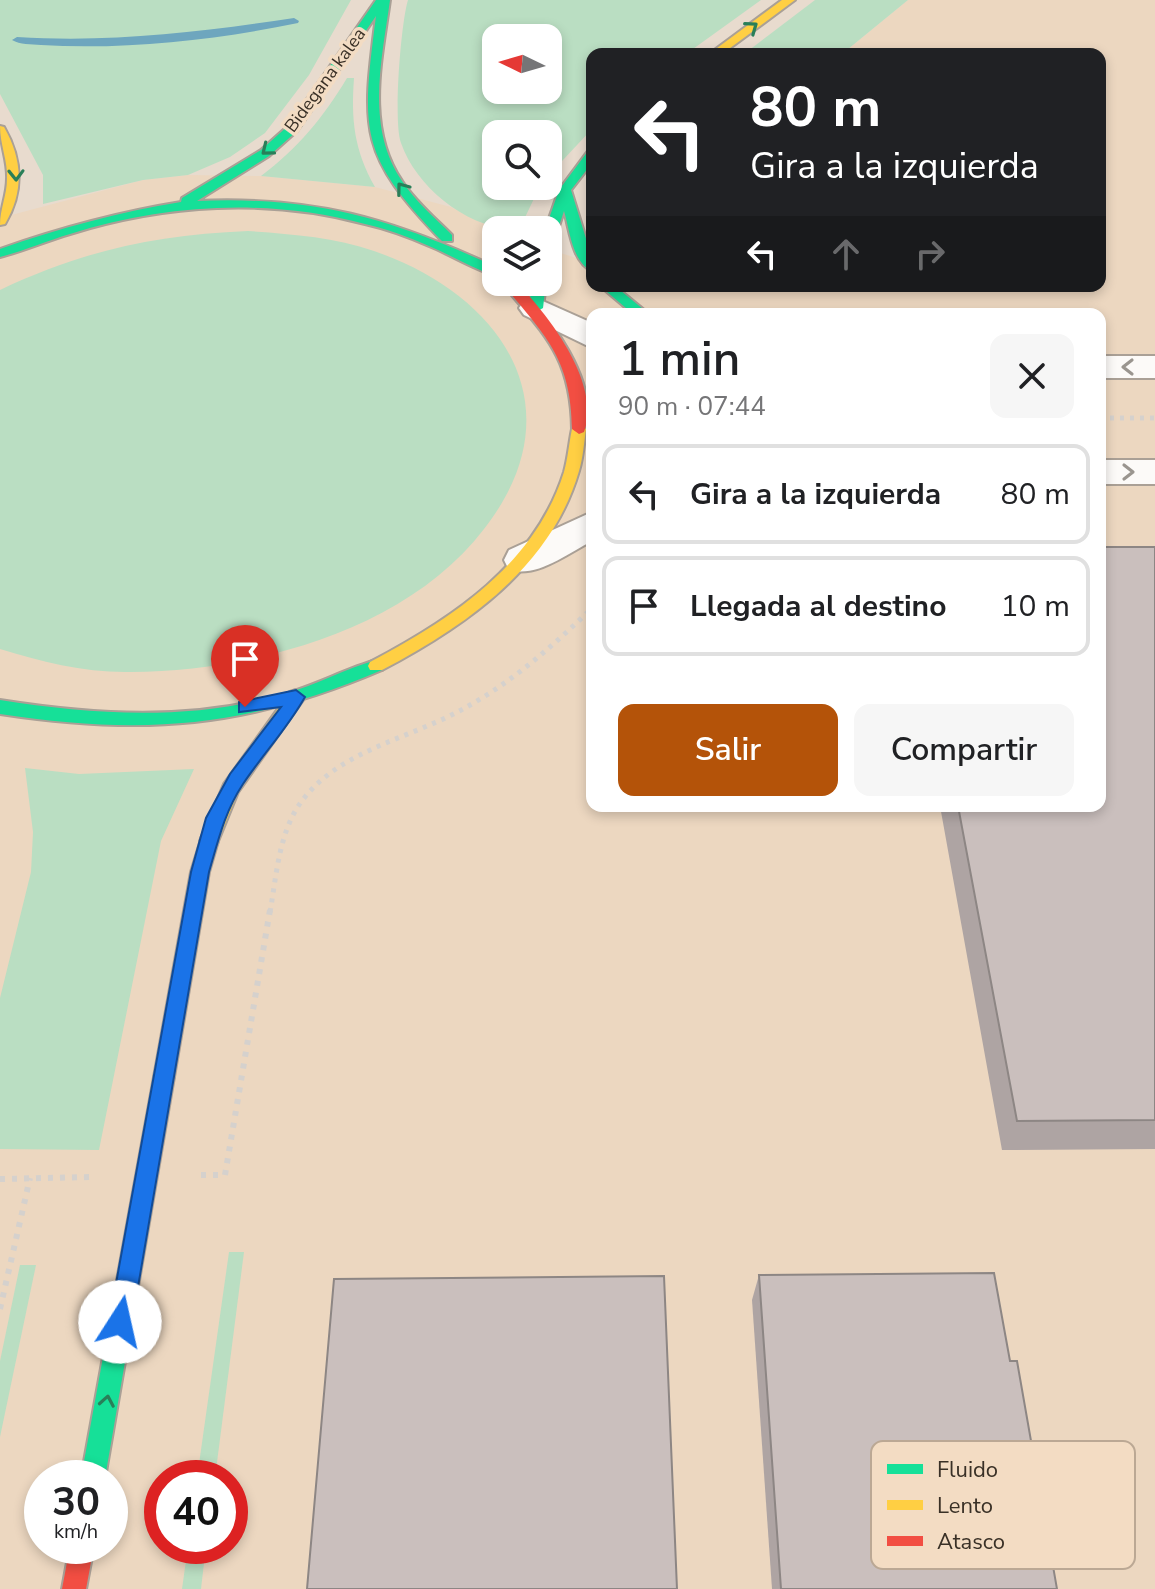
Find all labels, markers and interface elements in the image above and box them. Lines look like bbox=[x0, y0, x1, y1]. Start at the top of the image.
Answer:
one-way arrow bbox=[743, 22, 758, 37]
street label: Bidegana kalea bbox=[279, 23, 371, 137]
north arrow bbox=[482, 24, 562, 104]
map controls bbox=[482, 24, 562, 296]
text: 80 m bbox=[750, 69, 881, 146]
icon: left bbox=[618, 80, 722, 184]
button: search bbox=[482, 120, 562, 200]
one-way arrow bbox=[262, 140, 277, 155]
text: Gira a la izquierda bbox=[750, 142, 1039, 191]
one-way arrow bbox=[7, 170, 25, 182]
one-way arrow bbox=[398, 182, 412, 196]
button: layers bbox=[482, 216, 562, 296]
icon: left bbox=[740, 232, 784, 276]
icon: ahead bbox=[824, 232, 868, 276]
icon: right bbox=[908, 232, 952, 276]
text: 1 min bbox=[618, 326, 740, 392]
button: close bbox=[990, 334, 1074, 418]
one-way arrow bbox=[1121, 358, 1133, 376]
text: 90 m · 07:44 bbox=[618, 389, 766, 424]
one-way arrow bbox=[1122, 463, 1134, 481]
icon: left bbox=[622, 472, 666, 516]
text: Gira a la izquierda bbox=[690, 474, 941, 515]
text: 80 m bbox=[1001, 474, 1070, 515]
icon: arrive bbox=[622, 584, 666, 628]
text: Llegada al destino bbox=[690, 586, 946, 627]
text: 10 m bbox=[1001, 586, 1070, 627]
pin bbox=[211, 625, 279, 707]
icon: arrive bbox=[223, 637, 267, 681]
button: Salir bbox=[618, 704, 838, 796]
button: Compartir bbox=[854, 704, 1074, 796]
position arrow bbox=[78, 1280, 162, 1364]
one-way arrow bbox=[97, 1394, 114, 1408]
legend bbox=[871, 1441, 1135, 1569]
text: Fluido bbox=[937, 1455, 998, 1485]
speed limit sign: 40 bbox=[144, 1460, 248, 1564]
text: 30 bbox=[52, 1475, 100, 1529]
text: Lento bbox=[937, 1491, 993, 1521]
text: km/h bbox=[54, 1518, 98, 1545]
text: Atasco bbox=[937, 1527, 1005, 1557]

